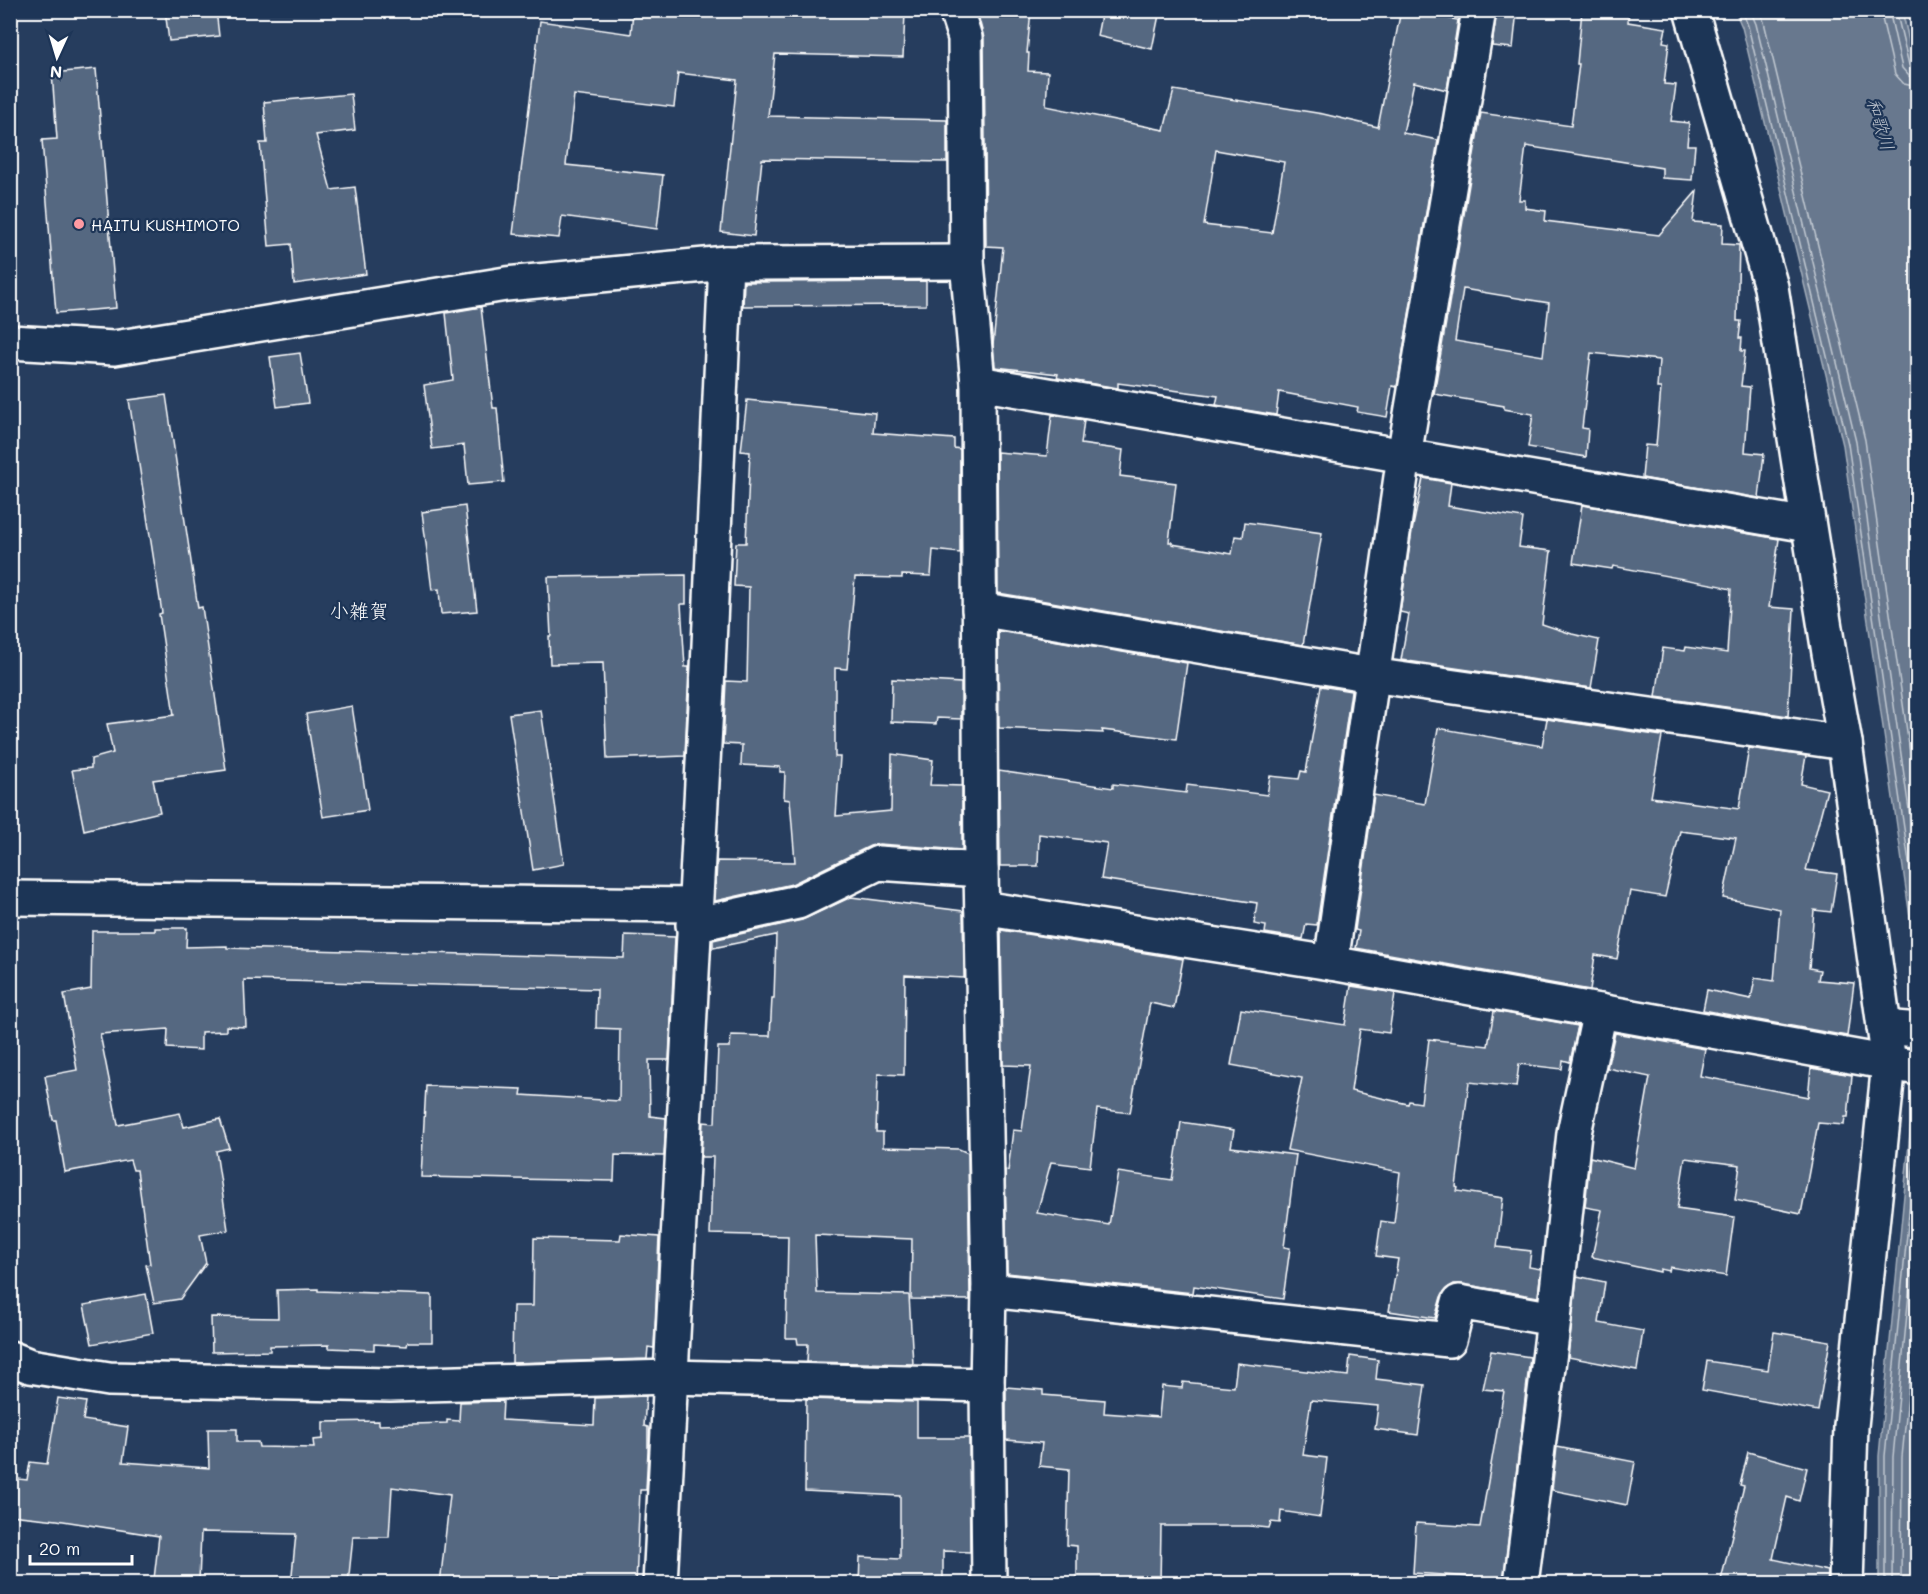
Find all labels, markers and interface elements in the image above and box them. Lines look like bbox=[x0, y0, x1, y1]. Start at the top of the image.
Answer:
north arrow bbox=[27, 27, 87, 87]
text: N bbox=[49, 62, 63, 83]
water label: 和歌川 bbox=[1862, 95, 1900, 153]
place label: HAITU KUSHIMOTO bbox=[91, 214, 240, 235]
marker: HAITU KUSHIMOTO bbox=[72, 217, 86, 231]
district label: 小雑賀 bbox=[329, 597, 389, 623]
scale bar bbox=[30, 1528, 132, 1566]
text: 20 m bbox=[39, 1536, 80, 1560]

